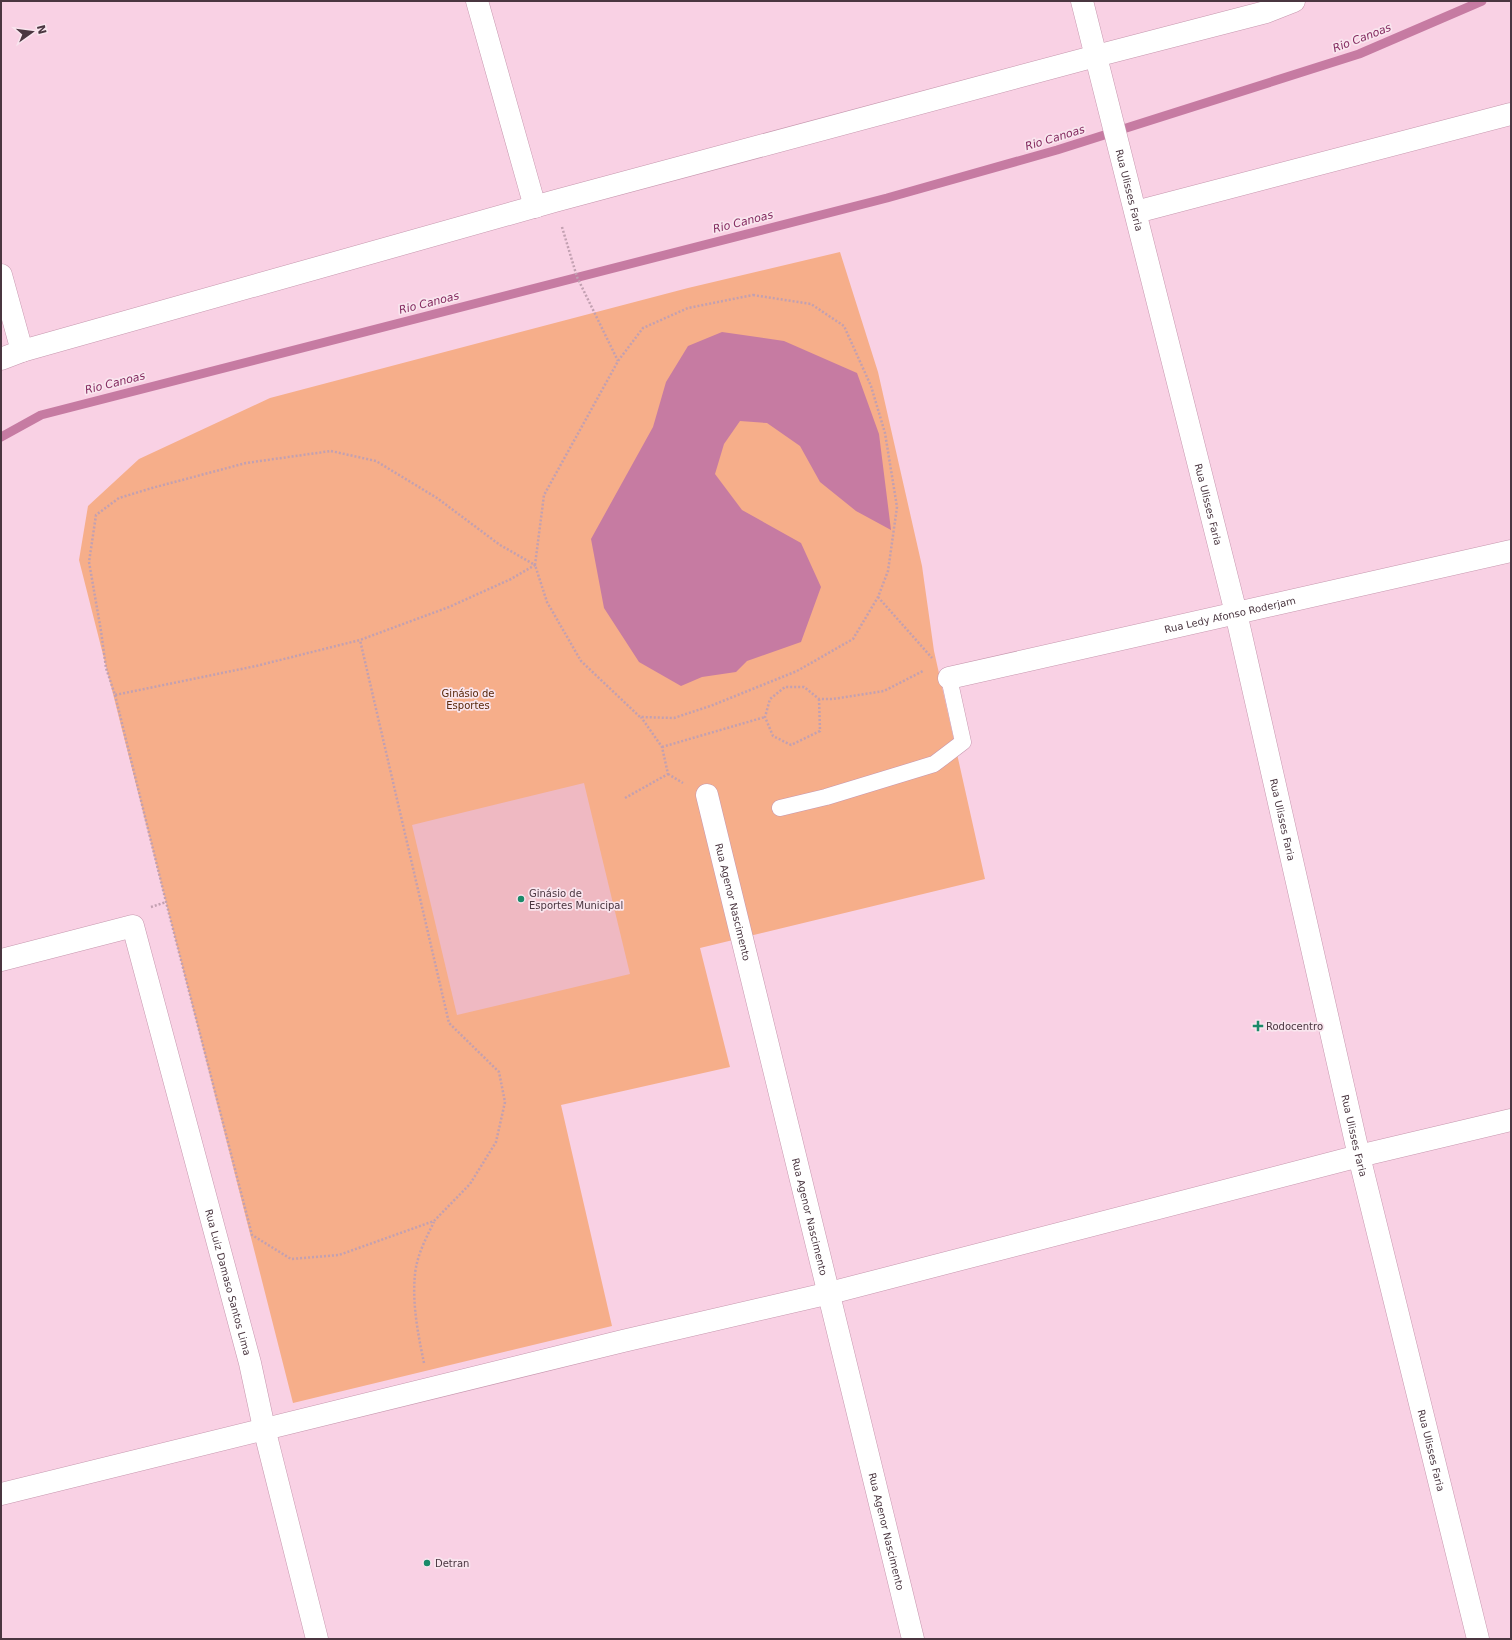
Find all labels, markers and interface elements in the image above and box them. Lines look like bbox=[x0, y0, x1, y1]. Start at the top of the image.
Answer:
north arrow bbox=[12, 12, 52, 52]
water label: Rio Canoas bbox=[1331, 21, 1393, 55]
text: N bbox=[34, 24, 49, 36]
water label: Rio Canoas bbox=[1024, 123, 1087, 153]
street label: Rua Ulisses Faria bbox=[1114, 148, 1145, 232]
water label: Rio Canoas bbox=[712, 208, 775, 236]
water label: Rio Canoas bbox=[398, 289, 461, 317]
water label: Rio Canoas bbox=[84, 369, 147, 397]
street label: Rua Ulisses Faria bbox=[1193, 462, 1224, 546]
street label: Rua Ledy Afonso Roderjam bbox=[1163, 594, 1297, 635]
park label: Ginásio de Esportes bbox=[442, 688, 494, 711]
street label: Rua Ulisses Faria bbox=[1268, 777, 1297, 862]
street label: Rua Agenor Nascimento bbox=[713, 842, 753, 962]
place label: Ginásio de Esportes Municipal bbox=[529, 888, 623, 911]
marker: Ginásio de Esportes Municipal bbox=[516, 894, 526, 904]
marker: Rodocentro bbox=[1253, 1021, 1263, 1031]
place label: Rodocentro bbox=[1266, 1021, 1323, 1032]
street label: Rua Ulisses Faria bbox=[1340, 1093, 1369, 1178]
street label: Rua Agenor Nascimento bbox=[790, 1157, 830, 1277]
street label: Rua Luiz Damaso Santos Lima bbox=[204, 1208, 253, 1356]
street label: Rua Ulisses Faria bbox=[1416, 1408, 1447, 1493]
street label: Rua Agenor Nascimento bbox=[867, 1471, 906, 1591]
marker: Detran bbox=[422, 1558, 432, 1568]
place label: Detran bbox=[435, 1558, 469, 1569]

